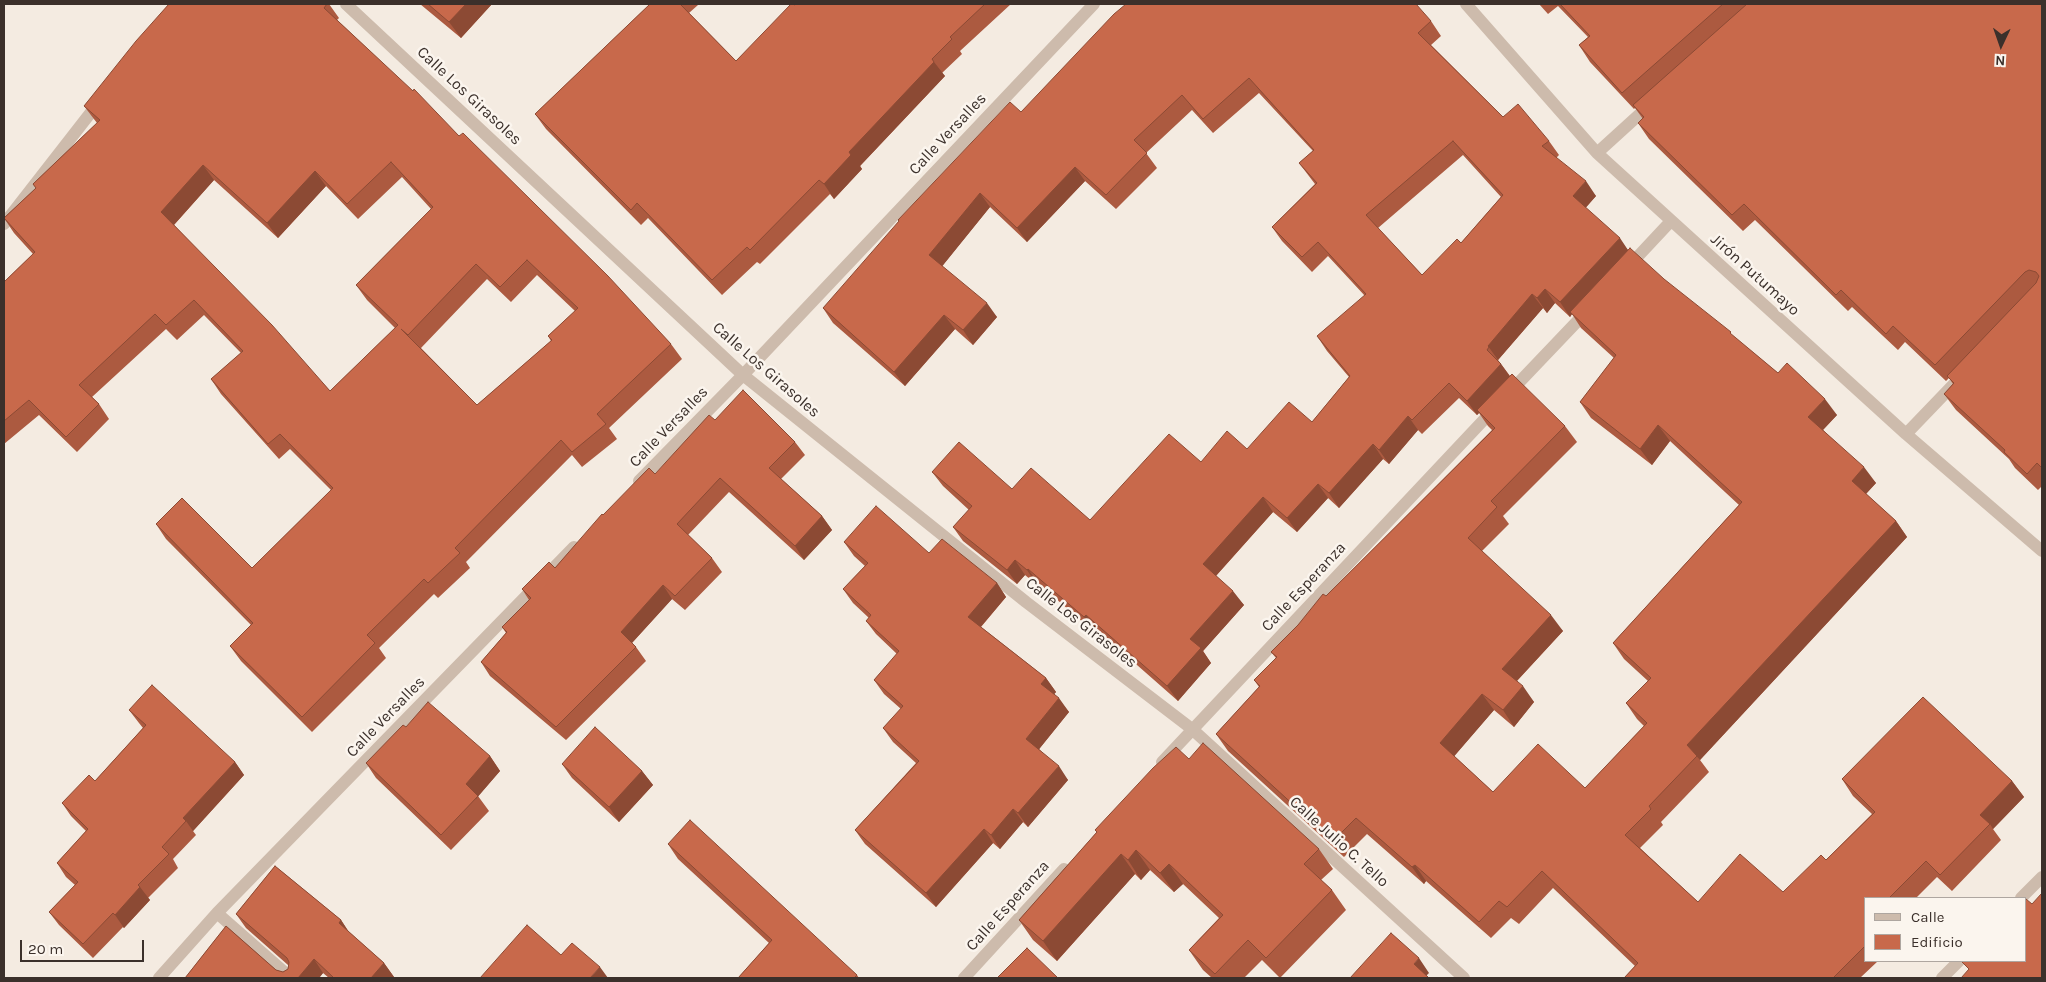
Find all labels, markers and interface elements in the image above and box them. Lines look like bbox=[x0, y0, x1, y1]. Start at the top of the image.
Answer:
north arrow bbox=[1976, 20, 2026, 70]
street label: Calle Los Girasoles bbox=[413, 43, 525, 149]
text: N bbox=[1995, 52, 2006, 69]
street label: Calle Versalles bbox=[905, 89, 991, 179]
street label: Jirón Putumayo bbox=[1706, 230, 1804, 320]
street label: Calle Los Girasoles bbox=[708, 318, 824, 422]
street label: Calle Versalles bbox=[626, 383, 712, 471]
street label: Calle Esperanza bbox=[1258, 538, 1350, 636]
street label: Calle Los Girasoles bbox=[1022, 574, 1140, 672]
street label: Calle Versalles bbox=[343, 673, 429, 761]
street label: Calle Julio C. Tello bbox=[1285, 792, 1393, 892]
street label: Calle Esperanza bbox=[962, 857, 1054, 955]
legend bbox=[1864, 897, 2026, 962]
text: Calle bbox=[1911, 908, 1945, 926]
scale bar bbox=[22, 930, 146, 962]
text: Edificio bbox=[1911, 933, 1963, 951]
text: 20 m bbox=[28, 940, 63, 958]

